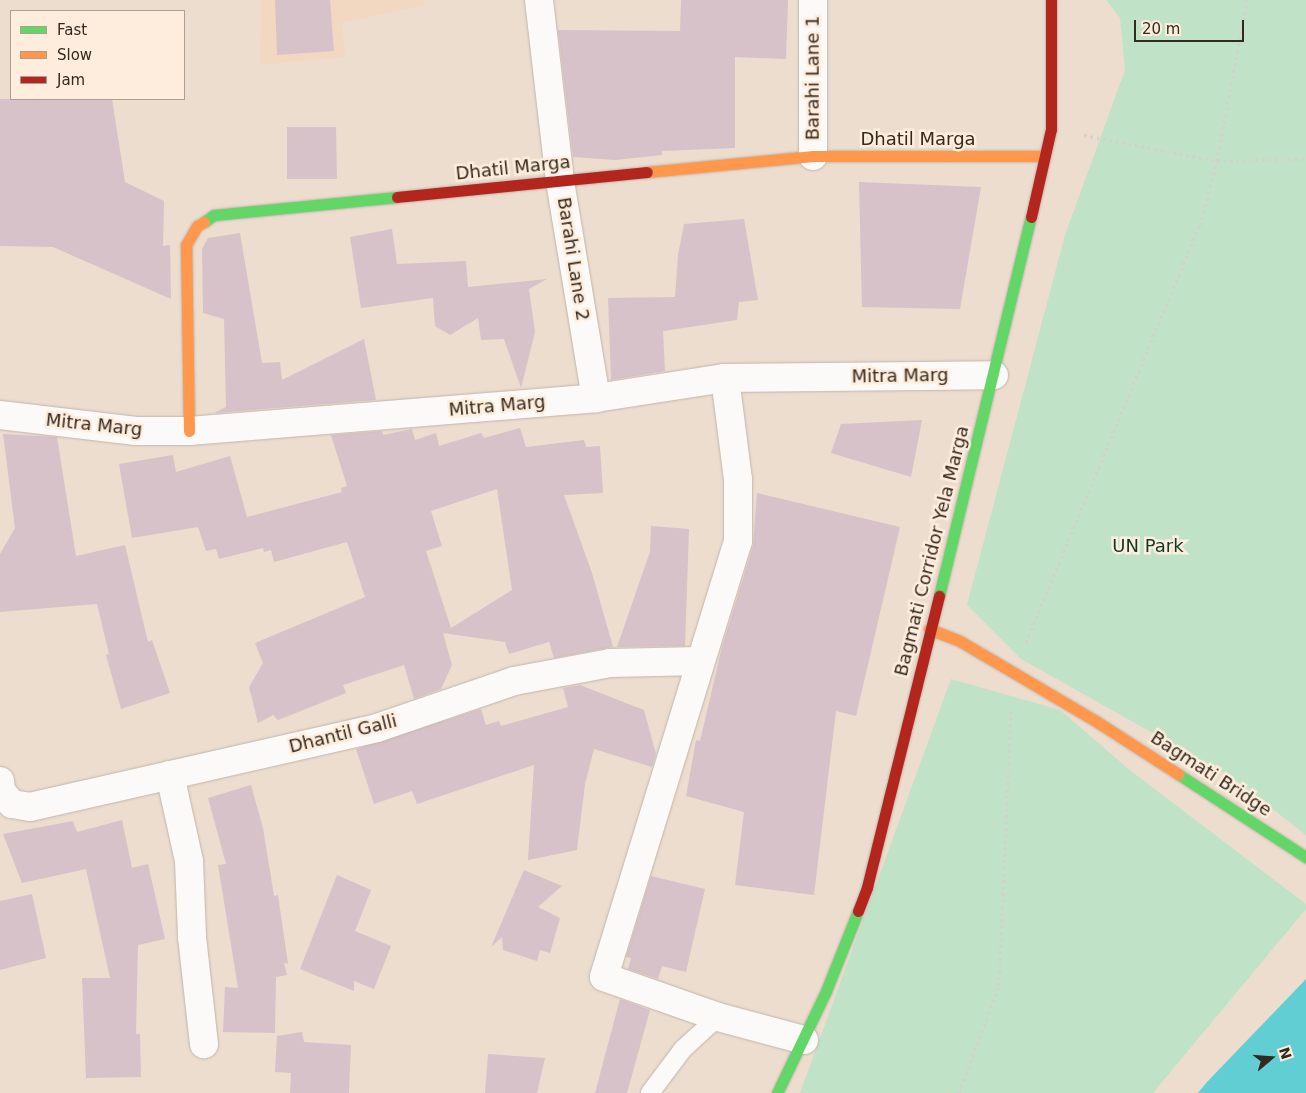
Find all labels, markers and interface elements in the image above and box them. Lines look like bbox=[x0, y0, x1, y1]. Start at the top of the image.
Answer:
legend bbox=[10, 10, 185, 100]
scale bar bbox=[1136, 10, 1246, 42]
street label: Barahi Lane 1 bbox=[802, 16, 824, 140]
text: 20 m bbox=[1142, 20, 1180, 38]
text: Fast bbox=[57, 21, 87, 39]
text: Slow bbox=[57, 46, 92, 64]
text: Jam bbox=[57, 71, 85, 89]
street label: Dhatil Marga bbox=[860, 128, 976, 150]
street label: Dhatil Marga bbox=[455, 151, 571, 185]
street label: Barahi Lane 2 bbox=[553, 196, 593, 322]
street label: Mitra Marg bbox=[851, 364, 949, 388]
street label: Mitra Marg bbox=[448, 391, 546, 421]
street label: Mitra Marg bbox=[45, 409, 143, 441]
street label: Bagmati Corridor Yela Marga bbox=[890, 424, 974, 678]
park label: UN Park bbox=[1112, 535, 1184, 557]
street label: Dhantil Galli bbox=[287, 710, 399, 758]
street label: Bagmati Bridge bbox=[1146, 727, 1276, 821]
north arrow bbox=[1246, 1033, 1296, 1083]
text: N bbox=[1276, 1045, 1295, 1061]

